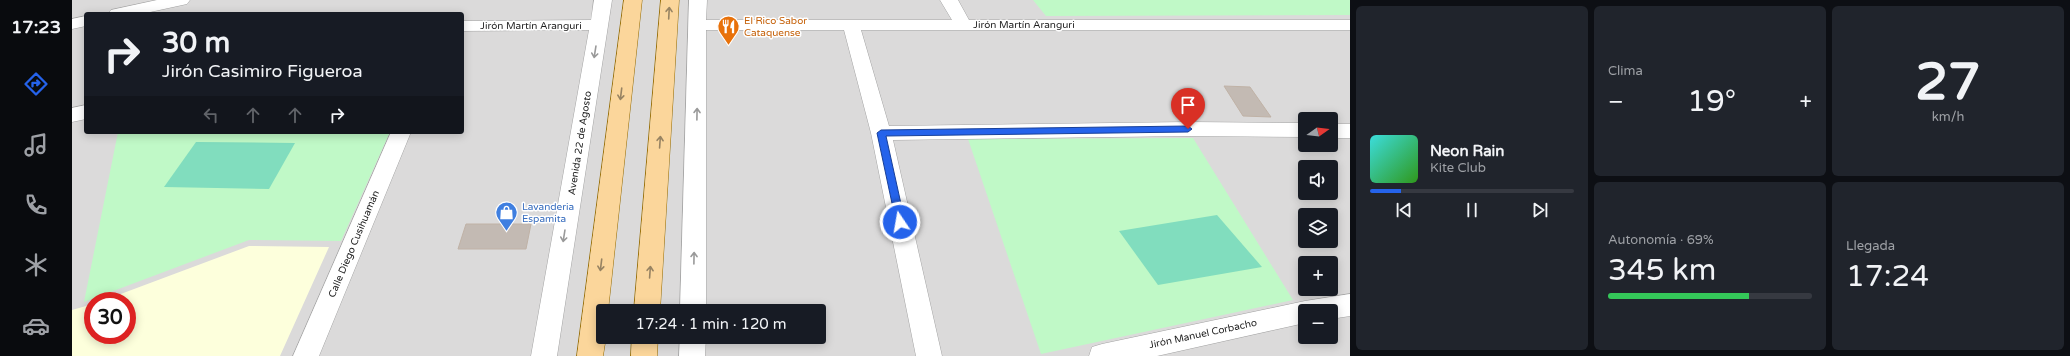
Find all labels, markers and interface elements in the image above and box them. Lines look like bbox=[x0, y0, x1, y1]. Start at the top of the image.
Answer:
one-way arrow bbox=[666, 7, 673, 20]
restaurant icon: El Rico Sabor Cataquense bbox=[716, 14, 742, 47]
place label: El Rico Sabor Cataquense bbox=[744, 15, 807, 39]
text: 17:23 bbox=[11, 16, 61, 38]
street label: Jirón Martín Aranguri bbox=[973, 19, 1075, 31]
street label: Jirón Martín Aranguri bbox=[480, 20, 582, 32]
text: 30 m bbox=[162, 26, 230, 60]
icon: right bbox=[96, 28, 148, 80]
one-way arrow bbox=[591, 46, 599, 59]
text: 27 bbox=[1915, 51, 1981, 114]
text: Jirón Casimiro Figueroa bbox=[162, 60, 363, 82]
text: Clima bbox=[1608, 63, 1643, 79]
icon: directions bbox=[22, 70, 50, 98]
text: 19° bbox=[1687, 83, 1736, 120]
one-way arrow bbox=[617, 87, 625, 100]
pin bbox=[1171, 88, 1205, 129]
text: − bbox=[1608, 89, 1624, 115]
text: + bbox=[1800, 89, 1812, 115]
street label: Avenida 22 de Agosto bbox=[566, 90, 594, 196]
icon: arrive bbox=[1177, 94, 1199, 116]
icon: left bbox=[200, 104, 222, 126]
icon: ahead bbox=[242, 104, 264, 126]
icon: ahead bbox=[284, 104, 306, 126]
icon: right bbox=[326, 104, 348, 126]
one-way arrow bbox=[693, 108, 701, 121]
text: km/h bbox=[1932, 109, 1964, 125]
north arrow bbox=[1298, 112, 1338, 152]
map controls bbox=[1298, 112, 1338, 344]
icon: music bbox=[22, 131, 50, 159]
one-way arrow bbox=[656, 136, 663, 149]
text: Neon Rain bbox=[1430, 142, 1504, 160]
button: sound bbox=[1298, 160, 1338, 200]
text: Kite Club bbox=[1430, 160, 1486, 176]
street label: Calle Diego Cusihuamán bbox=[326, 189, 382, 299]
icon: phone bbox=[22, 191, 50, 219]
icon: previous bbox=[1393, 199, 1415, 221]
icon: pause bbox=[1461, 199, 1483, 221]
icon: next bbox=[1529, 199, 1551, 221]
shop icon: Lavanderia Espamita bbox=[494, 200, 520, 233]
place label: Lavanderia Espamita bbox=[522, 201, 574, 225]
position arrow bbox=[879, 201, 921, 243]
button: layers bbox=[1298, 208, 1338, 248]
one-way arrow bbox=[560, 229, 568, 242]
text: Autonomía · 69% bbox=[1608, 232, 1714, 248]
text: Llegada bbox=[1846, 238, 1895, 254]
icon: climate bbox=[22, 251, 50, 279]
one-way arrow bbox=[690, 252, 698, 265]
text: 345 km bbox=[1608, 252, 1716, 289]
button: + bbox=[1298, 256, 1338, 296]
one-way arrow bbox=[597, 258, 605, 271]
text: 17:24 bbox=[1846, 258, 1929, 295]
one-way arrow bbox=[646, 266, 653, 279]
speed limit sign: 30 bbox=[84, 292, 136, 344]
button: − bbox=[1298, 304, 1338, 344]
icon: car bbox=[22, 312, 50, 340]
text: 17:24 · 1 min · 120 m bbox=[636, 315, 786, 333]
street label: Jirón Manuel Corbacho bbox=[1148, 317, 1258, 351]

